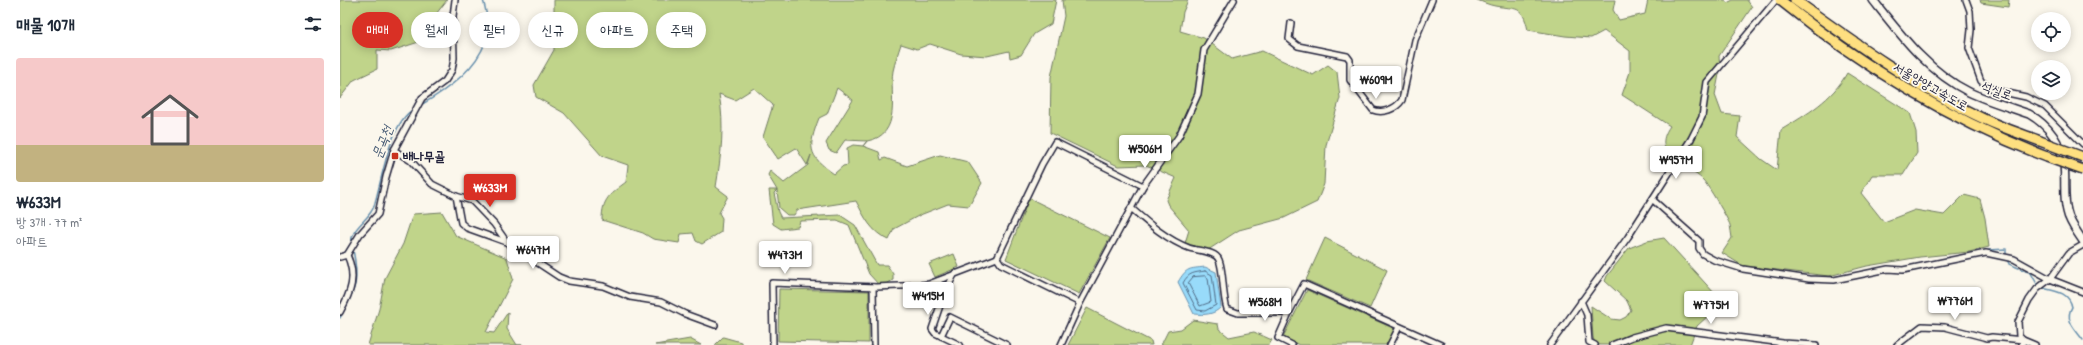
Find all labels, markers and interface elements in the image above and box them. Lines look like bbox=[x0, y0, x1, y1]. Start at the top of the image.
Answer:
chip: 매매 bbox=[352, 12, 403, 48]
chip: 월세 bbox=[411, 12, 461, 48]
chip: 필터 bbox=[469, 12, 520, 48]
chip: 신규 bbox=[528, 12, 578, 48]
chip: 아파트 bbox=[586, 12, 648, 48]
chip: 주택 bbox=[656, 12, 706, 48]
map controls bbox=[2031, 12, 2071, 100]
button: locate bbox=[2031, 12, 2071, 52]
text: 매물 10개 bbox=[16, 13, 75, 36]
icon: filters bbox=[302, 13, 324, 35]
street label: 서울양양고속도로 bbox=[1890, 57, 1972, 115]
button: layers bbox=[2031, 60, 2071, 100]
pin: ₩609M bbox=[1348, 66, 1404, 100]
text: ₩609M bbox=[1359, 70, 1393, 88]
street label: 석실로 bbox=[1979, 76, 2015, 104]
icon: home bbox=[134, 84, 206, 156]
water label: 문곡천 bbox=[367, 121, 397, 161]
pin: ₩506M bbox=[1117, 135, 1173, 169]
text: ₩506M bbox=[1128, 139, 1162, 157]
pin: ₩957M bbox=[1648, 146, 1704, 180]
place label: 배나무골 bbox=[402, 147, 445, 165]
text: ₩957M bbox=[1659, 150, 1693, 168]
marker: 배나무골 bbox=[390, 151, 400, 161]
pin: ₩633M bbox=[462, 174, 518, 208]
text: ₩633M bbox=[473, 178, 507, 196]
text: ₩633M bbox=[16, 190, 61, 213]
text: 방 3개 · 77 m² bbox=[16, 213, 82, 231]
text: 아파트 bbox=[16, 232, 47, 250]
pin: ₩647M bbox=[505, 236, 561, 270]
text: ₩647M bbox=[516, 240, 550, 258]
pin: ₩473M bbox=[757, 241, 813, 275]
text: ₩473M bbox=[768, 245, 802, 263]
pin: ₩415M bbox=[900, 282, 956, 316]
text: ₩415M bbox=[912, 286, 944, 304]
pin: ₩776M bbox=[1927, 287, 1983, 321]
pin: ₩568M bbox=[1237, 288, 1293, 322]
pin: ₩775M bbox=[1683, 291, 1739, 325]
text: ₩776M bbox=[1937, 291, 1973, 309]
text: ₩568M bbox=[1248, 292, 1282, 310]
text: ₩775M bbox=[1693, 295, 1729, 313]

